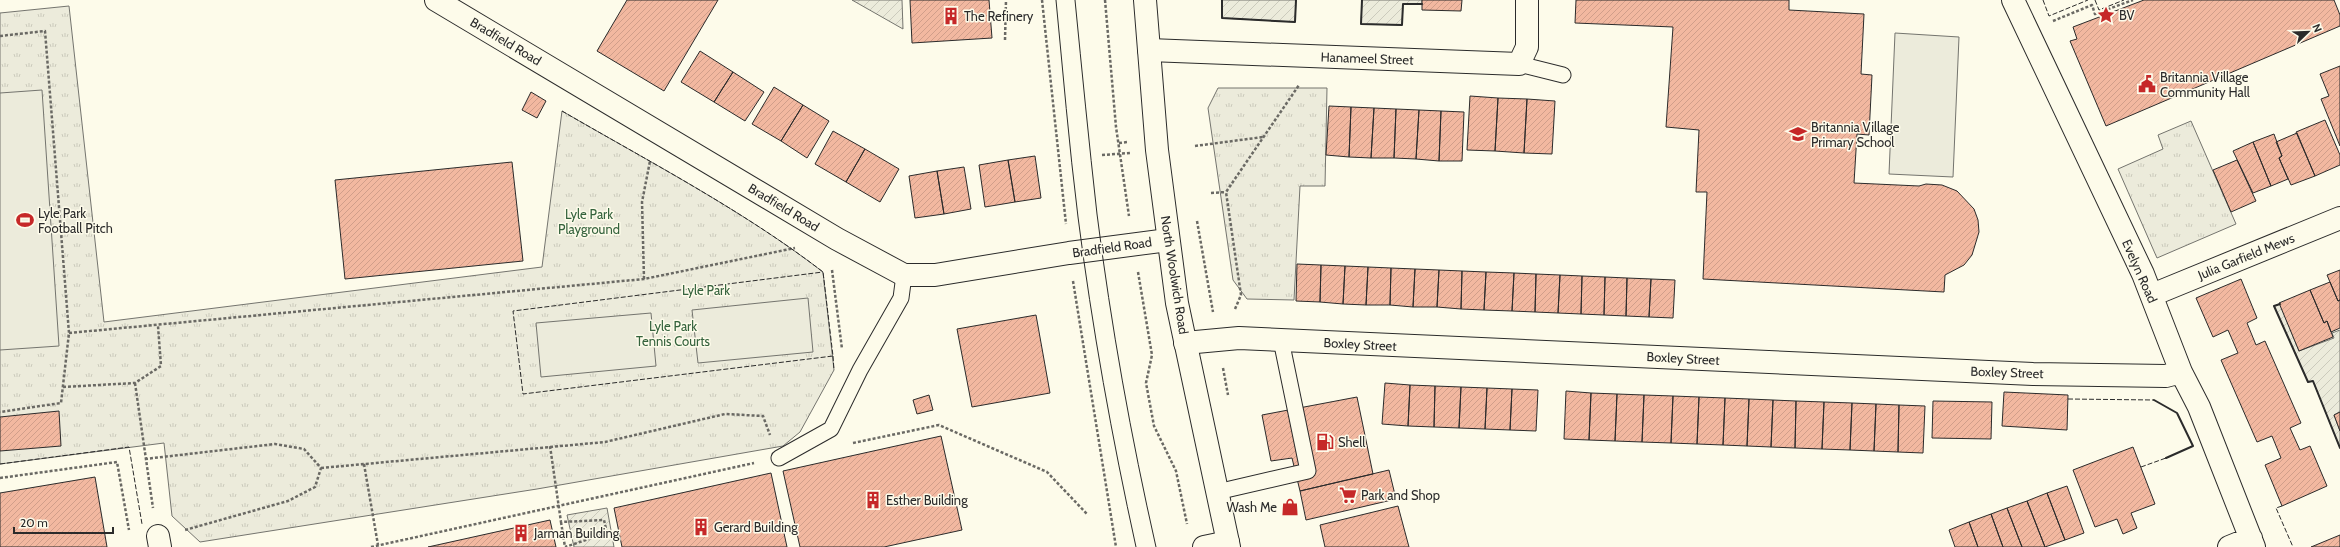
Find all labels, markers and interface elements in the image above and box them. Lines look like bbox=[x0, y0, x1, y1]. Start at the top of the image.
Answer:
place icon: BV bbox=[2096, 5, 2116, 25]
building icon: The Refinery bbox=[941, 6, 961, 26]
place label: BV bbox=[2119, 7, 2135, 23]
place label: The Refinery bbox=[964, 8, 1034, 24]
north arrow bbox=[2288, 12, 2328, 52]
street label: Bradfield Road bbox=[467, 13, 545, 69]
text: N bbox=[2309, 22, 2325, 34]
street label: Hanameel Street bbox=[1320, 48, 1414, 68]
place label: Britannia Village Community Hall bbox=[2160, 69, 2250, 100]
public building icon: Britannia Village Community Hall bbox=[2137, 74, 2157, 94]
place label: Britannia Village Primary School bbox=[1811, 119, 1900, 150]
school or university icon: Britannia Village Primary School bbox=[1788, 124, 1808, 144]
street label: Bradfield Road bbox=[745, 179, 823, 235]
place label: Lyle Park Football Pitch bbox=[38, 205, 113, 236]
park label: Lyle Park Playground bbox=[558, 206, 620, 237]
sports icon: Lyle Park Football Pitch bbox=[15, 210, 35, 230]
street label: North Woolwich Road bbox=[1158, 215, 1192, 335]
street label: Julia Garfield Mews bbox=[2194, 229, 2297, 283]
street label: Bradfield Road bbox=[1071, 233, 1153, 261]
street label: Evelyn Road bbox=[2119, 237, 2161, 305]
park label: Lyle Park bbox=[682, 282, 730, 298]
park label: Lyle Park Tennis Courts bbox=[636, 318, 711, 349]
street label: Boxley Street bbox=[1323, 334, 1398, 354]
street label: Boxley Street bbox=[1646, 348, 1721, 368]
street label: Boxley Street bbox=[1970, 363, 2045, 381]
fuel station icon: Shell bbox=[1315, 432, 1335, 452]
place label: Shell bbox=[1338, 434, 1365, 450]
supermarket icon: Park and Shop bbox=[1338, 485, 1358, 505]
place label: Park and Shop bbox=[1361, 487, 1440, 503]
building icon: Esther Building bbox=[863, 490, 883, 510]
place label: Esther Building bbox=[886, 492, 968, 508]
shop icon: Wash Me bbox=[1280, 497, 1300, 517]
place label: Wash Me bbox=[1227, 499, 1277, 515]
scale bar bbox=[14, 509, 113, 535]
text: 20 m bbox=[20, 515, 48, 530]
building icon: Gerard Building bbox=[691, 517, 711, 537]
place label: Gerard Building bbox=[714, 519, 798, 535]
building icon: Jarman Building bbox=[511, 523, 531, 543]
place label: Jarman Building bbox=[533, 525, 620, 541]

